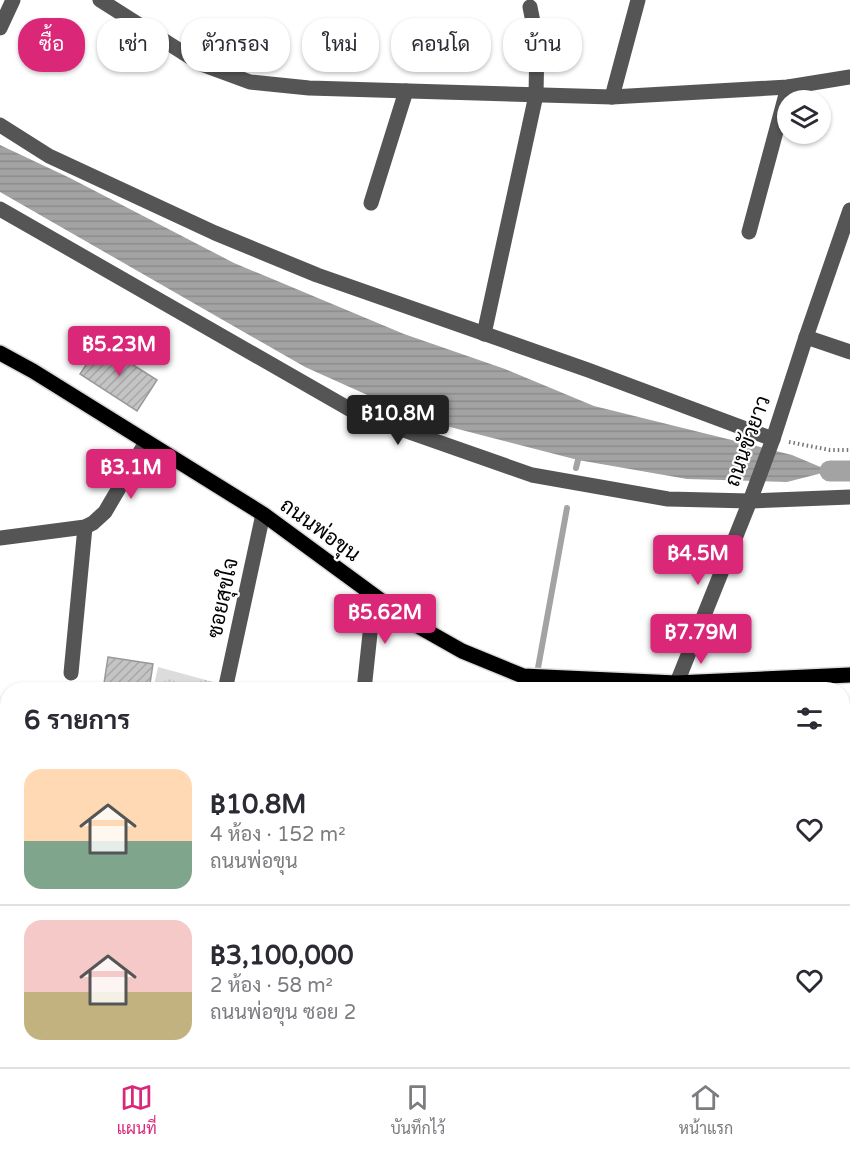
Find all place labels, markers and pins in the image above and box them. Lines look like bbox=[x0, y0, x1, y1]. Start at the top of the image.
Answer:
pin: ฿5.23M bbox=[70, 326, 168, 377]
pin: ฿10.8M bbox=[349, 395, 447, 446]
pin: ฿3.1M bbox=[89, 449, 173, 500]
pin: ฿4.5M bbox=[656, 535, 740, 586]
pin: ฿5.62M bbox=[336, 594, 434, 645]
pin: ฿7.79M bbox=[652, 614, 750, 665]

